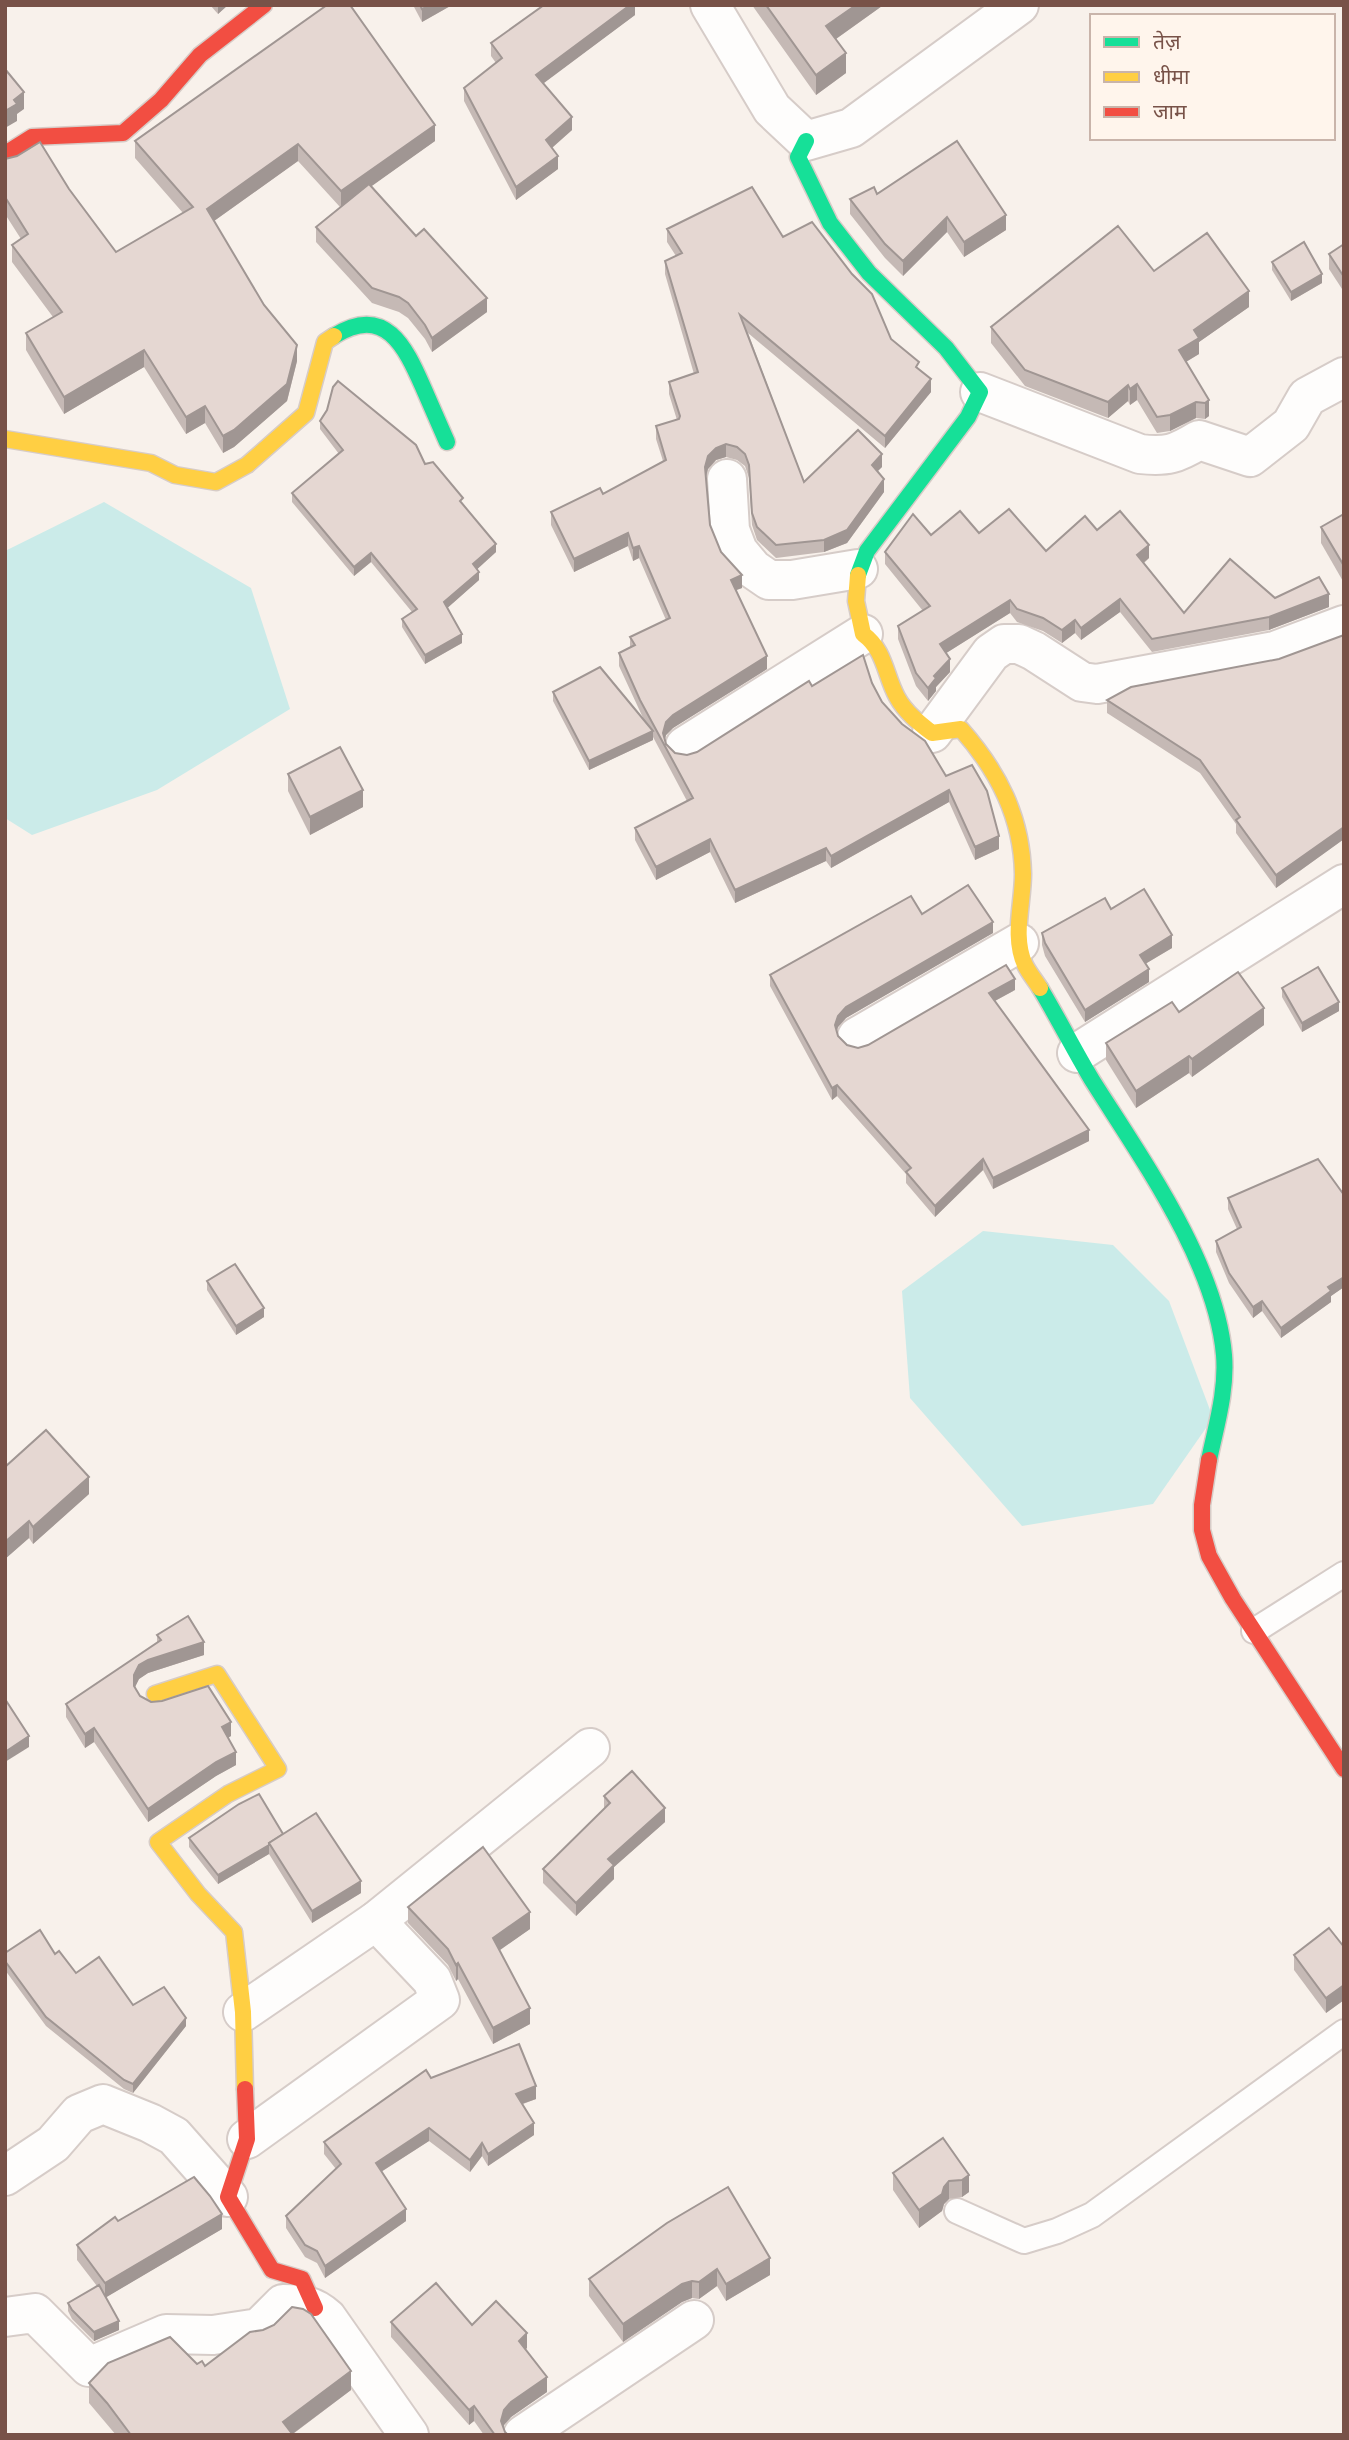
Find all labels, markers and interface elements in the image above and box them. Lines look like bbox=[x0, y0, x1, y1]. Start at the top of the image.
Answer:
legend bbox=[1090, 14, 1335, 140]
text: तेज़ bbox=[1153, 28, 1181, 53]
text: धीमा bbox=[1153, 63, 1190, 88]
text: जाम bbox=[1153, 98, 1187, 123]

